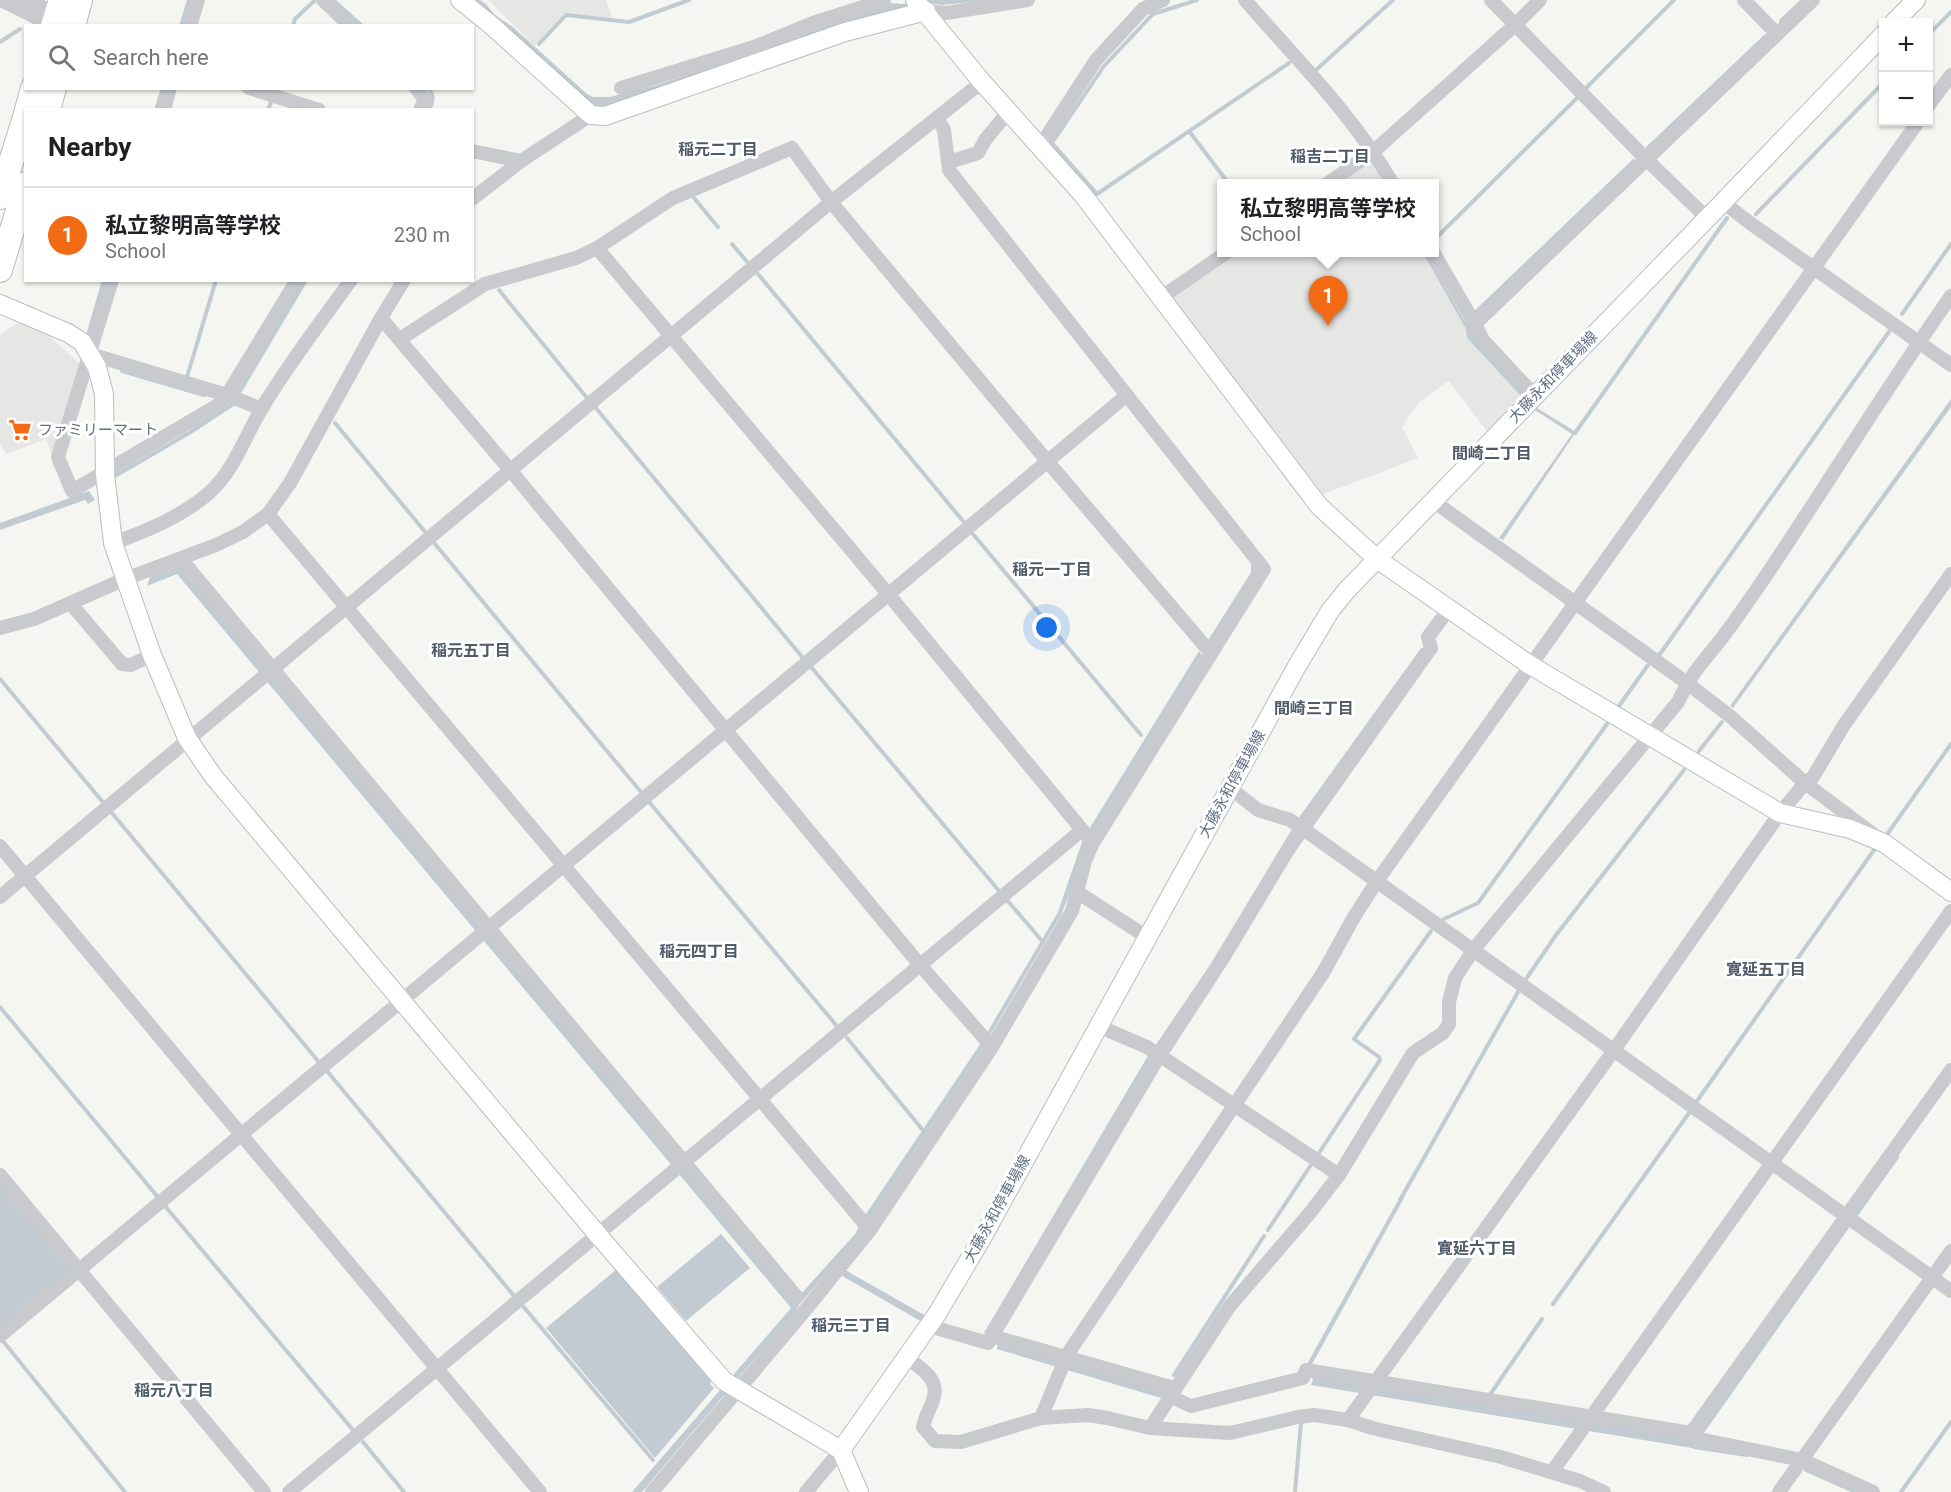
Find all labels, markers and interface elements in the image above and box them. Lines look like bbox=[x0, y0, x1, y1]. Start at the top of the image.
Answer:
map controls bbox=[1879, 18, 1933, 126]
button: + bbox=[1879, 18, 1933, 72]
search box bbox=[24, 24, 474, 90]
icon: search bbox=[45, 41, 78, 74]
text: Search here bbox=[93, 45, 209, 70]
button: − bbox=[1879, 72, 1933, 126]
text: Nearby bbox=[48, 132, 131, 162]
district label: 稲元二丁目 bbox=[678, 140, 758, 159]
district label: 稲吉二丁目 bbox=[1290, 147, 1370, 166]
popup bbox=[1217, 179, 1439, 257]
text: 私立黎明高等学校 bbox=[1240, 196, 1416, 221]
text: 私立黎明高等学校 bbox=[105, 213, 281, 238]
text: School bbox=[1240, 222, 1301, 246]
text: 1 bbox=[62, 223, 73, 247]
text: 230 m bbox=[394, 223, 450, 247]
text: School bbox=[105, 239, 166, 263]
pin: 1 bbox=[1308, 276, 1348, 326]
street label: 大藤永和停車場線 bbox=[1505, 328, 1601, 426]
supermarket icon: ファミリーマート bbox=[7, 417, 33, 443]
place label: ファミリーマート bbox=[38, 421, 158, 439]
district label: 間崎二丁目 bbox=[1452, 444, 1532, 463]
district label: 稲元一丁目 bbox=[1012, 560, 1092, 579]
your location bbox=[1032, 613, 1061, 642]
district label: 稲元五丁目 bbox=[431, 641, 511, 660]
district label: 間崎三丁目 bbox=[1274, 699, 1354, 718]
street label: 大藤永和停車場線 bbox=[1195, 727, 1269, 841]
district label: 稲元四丁目 bbox=[659, 942, 739, 961]
district label: 寛延五丁目 bbox=[1726, 960, 1806, 979]
street label: 大藤永和停車場線 bbox=[960, 1152, 1034, 1266]
district label: 寛延六丁目 bbox=[1437, 1239, 1517, 1258]
district label: 稲元三丁目 bbox=[811, 1316, 891, 1335]
district label: 稲元八丁目 bbox=[134, 1381, 214, 1400]

